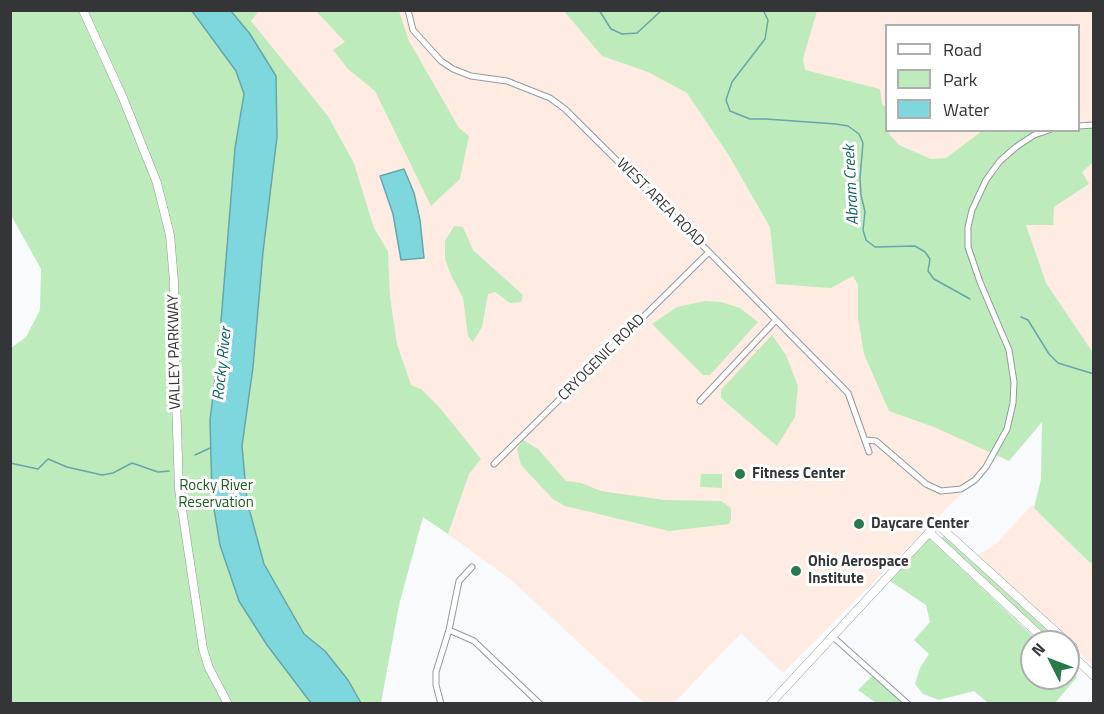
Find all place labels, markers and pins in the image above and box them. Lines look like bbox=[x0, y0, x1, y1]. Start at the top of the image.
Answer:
place label: Fitness Center bbox=[752, 465, 845, 483]
marker: Fitness Center bbox=[733, 467, 747, 481]
place label: Daycare Center bbox=[871, 515, 969, 533]
marker: Daycare Center bbox=[852, 517, 866, 531]
place label: Ohio Aerospace Institute bbox=[808, 553, 909, 588]
marker: Ohio Aerospace Institute bbox=[789, 564, 803, 578]

